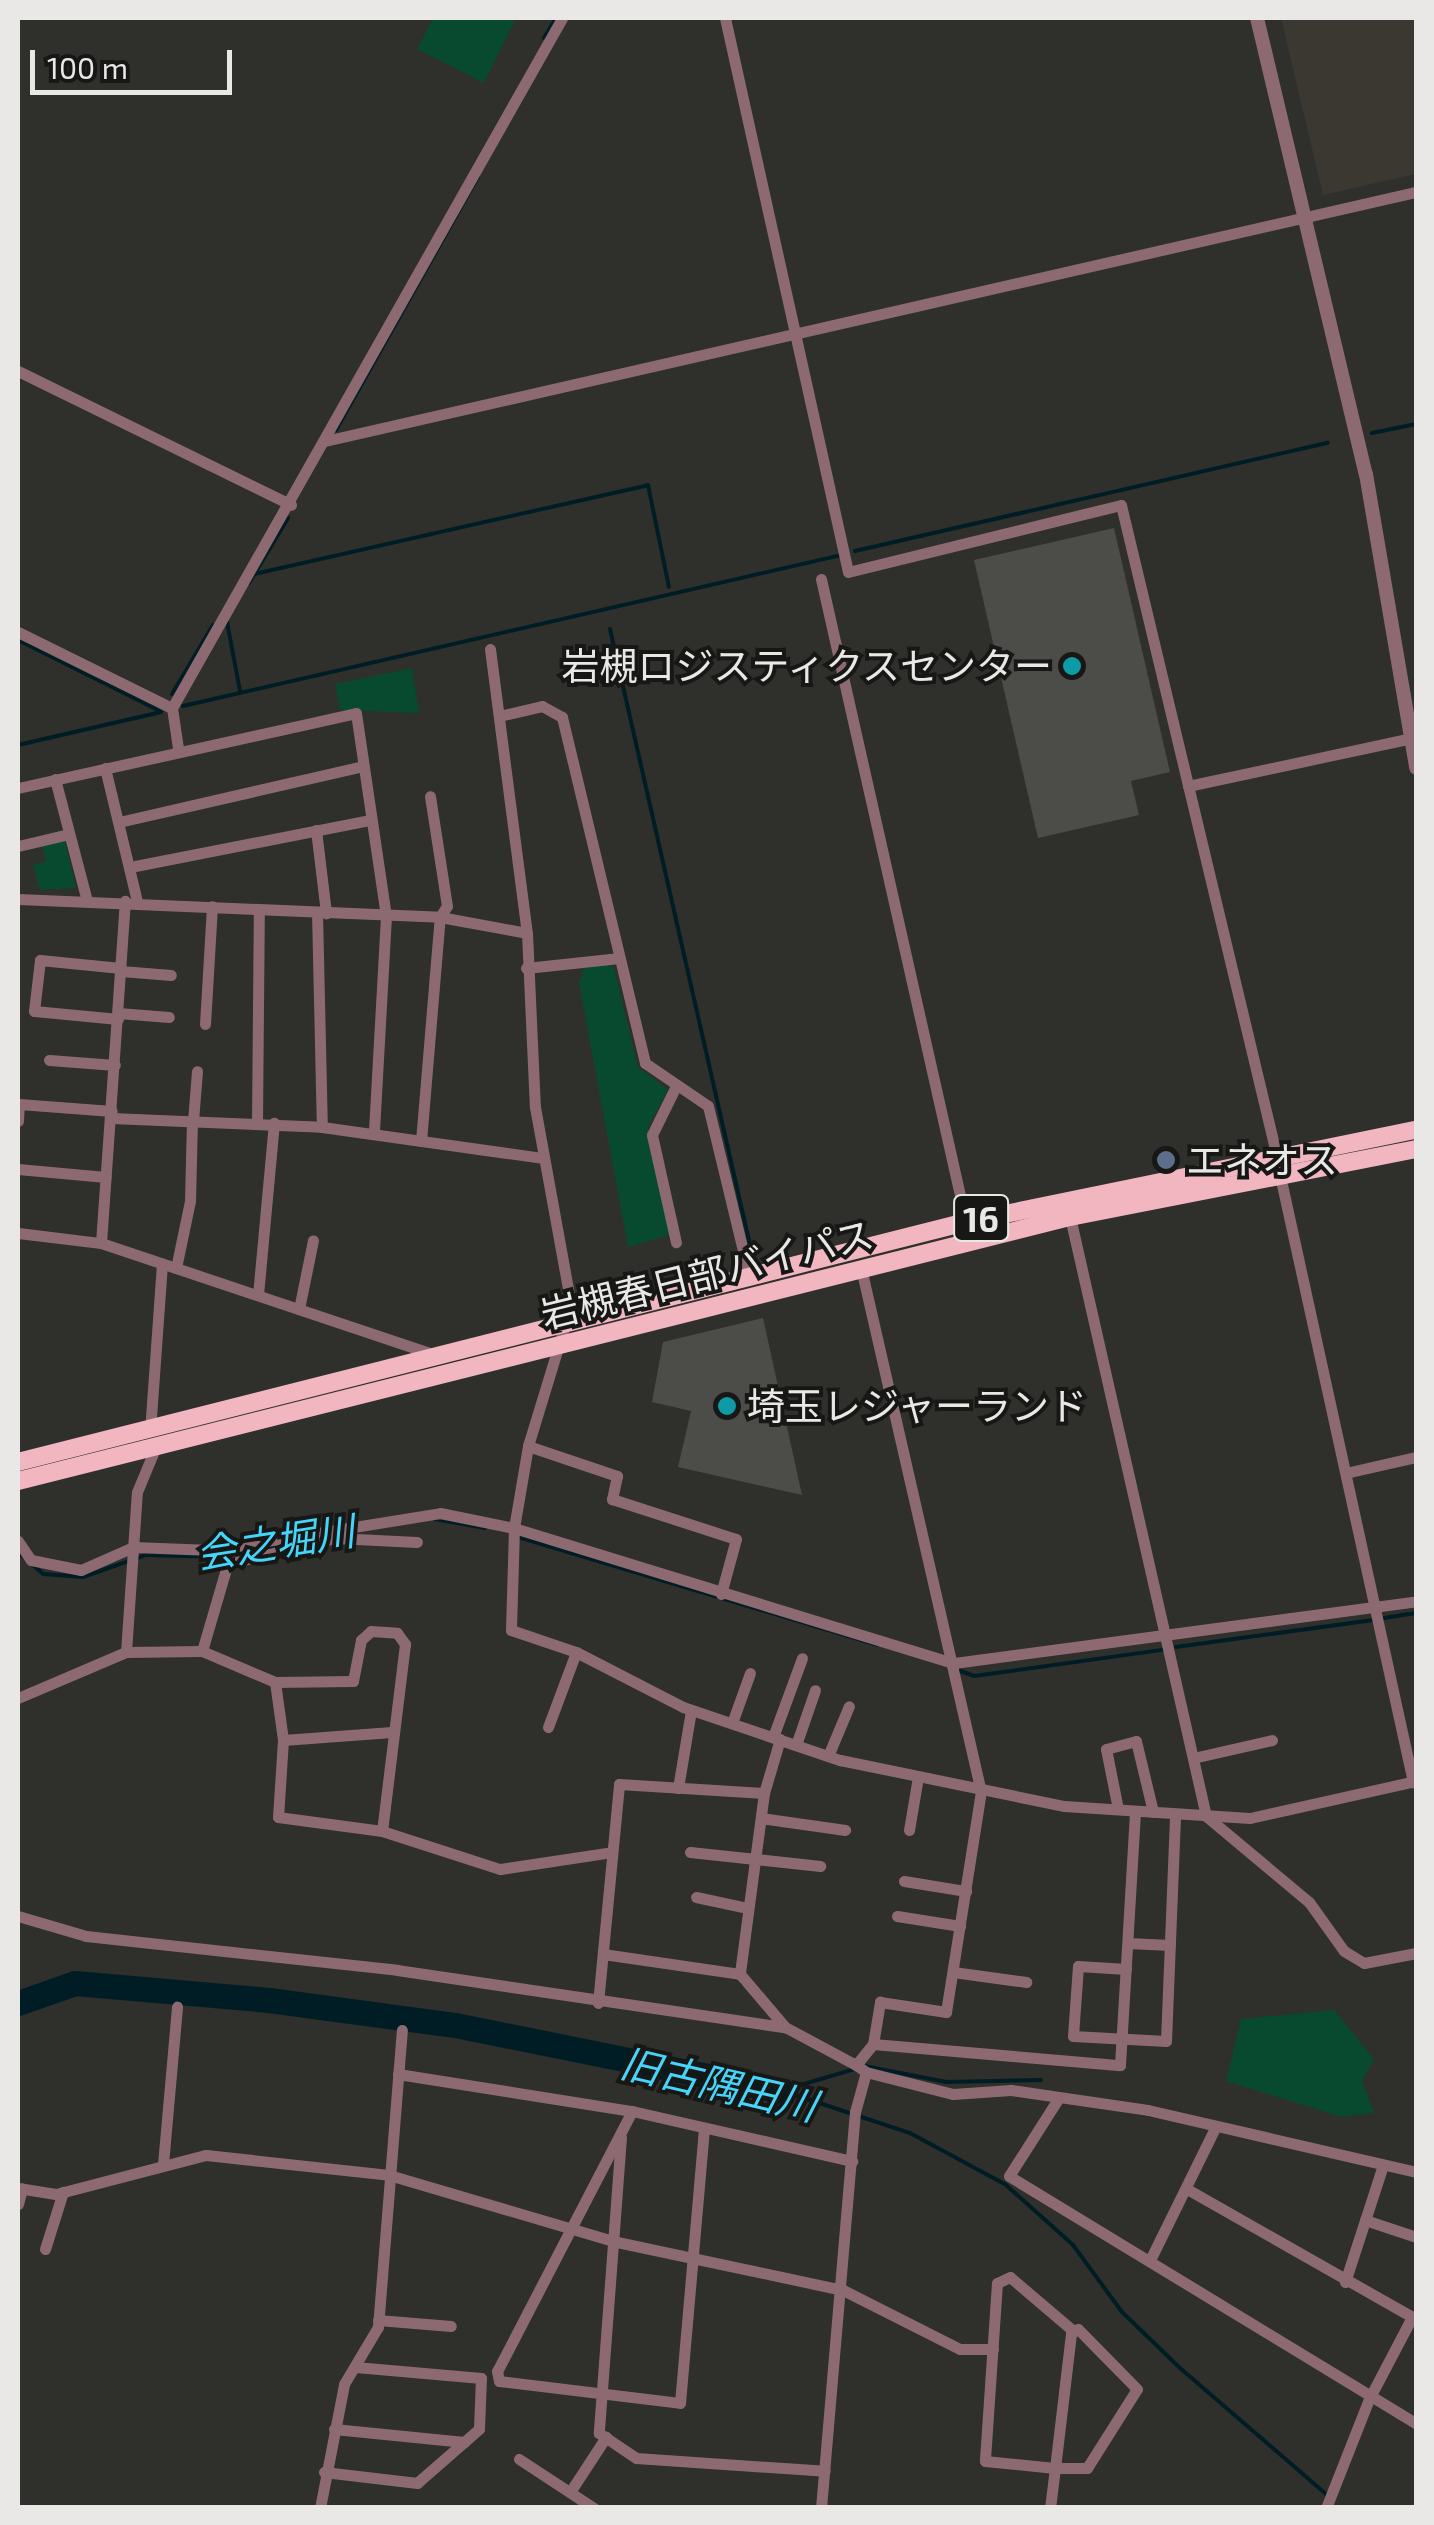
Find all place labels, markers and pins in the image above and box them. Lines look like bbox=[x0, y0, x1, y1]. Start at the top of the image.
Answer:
place label: 岩槻ロジスティクスセンター bbox=[558, 643, 1052, 689]
marker: 岩槻ロジスティクスセンター bbox=[1061, 655, 1083, 677]
place label: エネオス bbox=[1186, 1137, 1338, 1183]
marker: エネオス bbox=[1155, 1149, 1177, 1171]
place label: 埼玉レジャーランド bbox=[747, 1383, 1089, 1429]
marker: 埼玉レジャーランド bbox=[716, 1395, 738, 1417]

